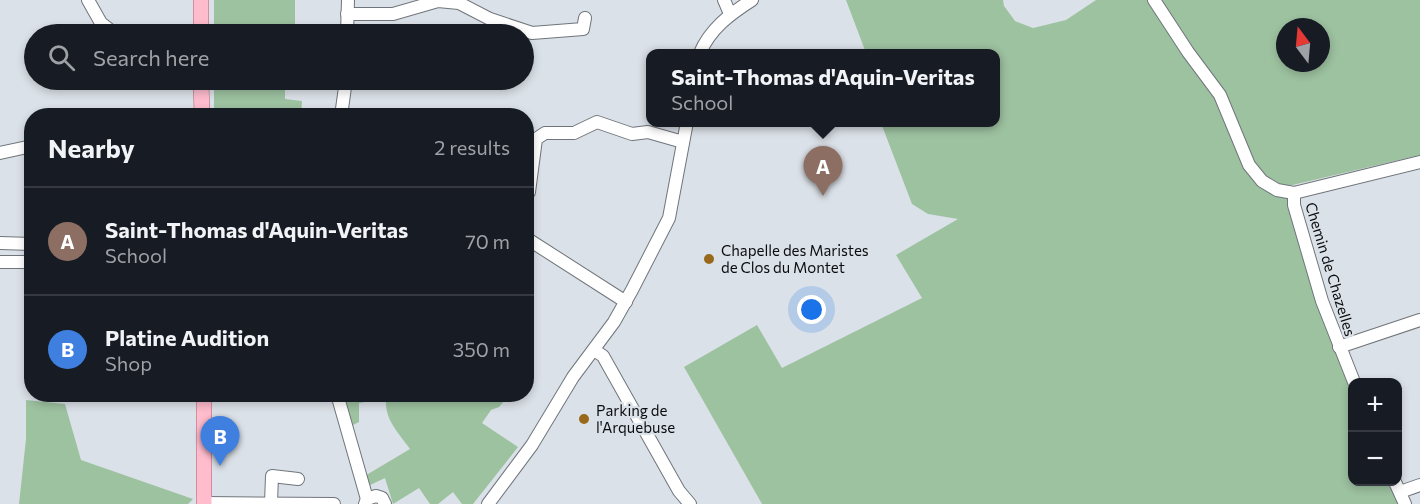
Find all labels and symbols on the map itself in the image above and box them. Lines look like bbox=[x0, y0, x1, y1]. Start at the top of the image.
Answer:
north arrow bbox=[1276, 18, 1330, 72]
pin: A bbox=[804, 146, 842, 196]
street label: Chemin de Chazelles bbox=[1302, 200, 1360, 338]
place label: Chapelle des Maristes de Clos du Montet bbox=[721, 241, 869, 276]
marker: Chapelle des Maristes de Clos du Montet bbox=[702, 252, 716, 266]
your location bbox=[797, 295, 826, 324]
place label: Parking de l'Arquebuse bbox=[596, 401, 675, 436]
marker: Parking de l'Arquebuse bbox=[577, 412, 591, 426]
pin: B bbox=[200, 416, 240, 466]

